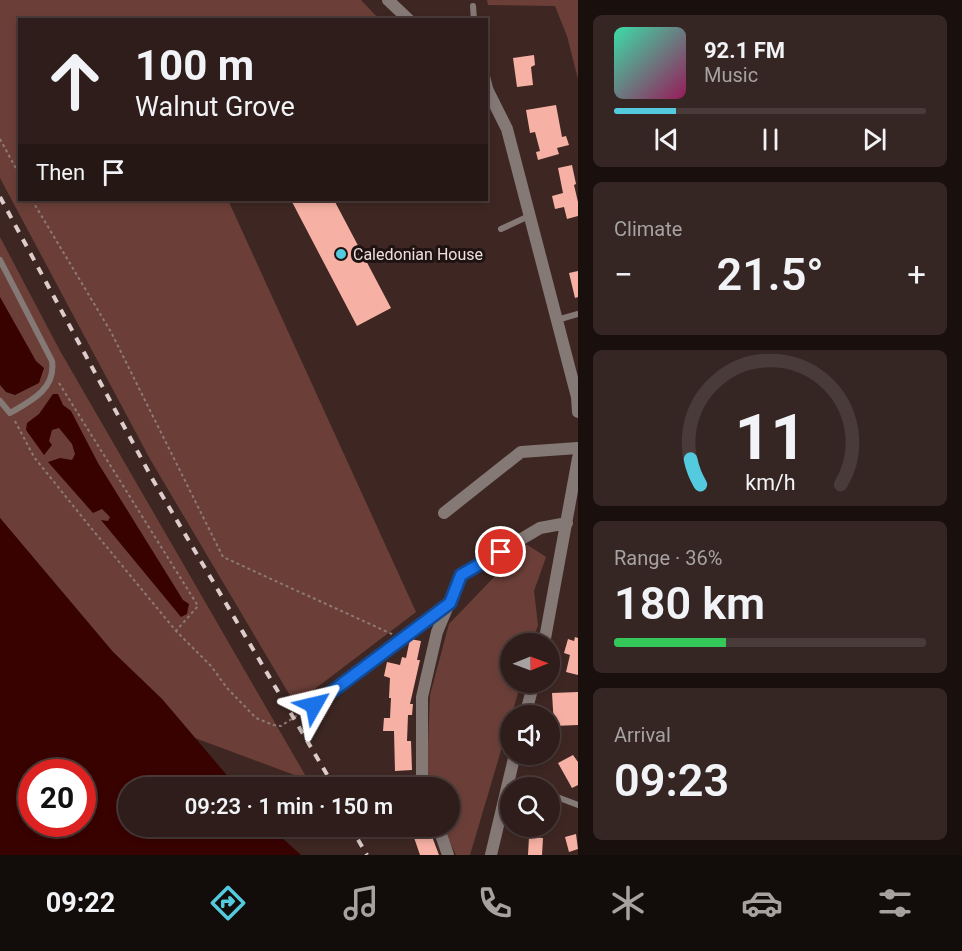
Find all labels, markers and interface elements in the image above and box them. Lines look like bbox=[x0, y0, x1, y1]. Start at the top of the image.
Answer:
text: 92.1 FM bbox=[704, 38, 785, 63]
text: 100 m bbox=[135, 41, 254, 90]
icon: ahead bbox=[36, 42, 114, 120]
text: Music bbox=[704, 63, 758, 87]
text: Walnut Grove bbox=[135, 91, 295, 123]
icon: previous bbox=[650, 123, 683, 156]
icon: pause bbox=[754, 123, 787, 156]
icon: next bbox=[858, 123, 891, 156]
icon: arrive bbox=[97, 156, 130, 189]
text: Then bbox=[36, 160, 85, 185]
text: Climate bbox=[614, 217, 682, 241]
place label: Caledonian House bbox=[353, 245, 483, 264]
marker: Caledonian House bbox=[334, 247, 348, 261]
text: 21.5° bbox=[716, 248, 824, 301]
text: − bbox=[614, 255, 633, 294]
text: + bbox=[907, 255, 926, 294]
text: 11 bbox=[734, 401, 806, 474]
text: km/h bbox=[745, 470, 795, 495]
pin bbox=[475, 526, 526, 577]
icon: arrive bbox=[484, 535, 517, 568]
text: Range · 36% bbox=[614, 546, 722, 570]
text: 180 km bbox=[614, 577, 765, 630]
north arrow bbox=[500, 633, 560, 693]
map controls bbox=[500, 633, 560, 837]
position arrow bbox=[282, 673, 346, 737]
button: sound bbox=[500, 705, 560, 765]
text: Arrival bbox=[614, 723, 671, 747]
text: 09:23 bbox=[614, 754, 729, 807]
speed limit sign: 20 bbox=[18, 759, 96, 837]
button: search bbox=[500, 777, 560, 837]
text: 09:23 · 1 min · 150 m bbox=[185, 794, 393, 819]
icon: directions bbox=[207, 882, 249, 924]
icon: music bbox=[340, 882, 382, 924]
icon: phone bbox=[474, 882, 516, 924]
icon: climate bbox=[607, 882, 649, 924]
icon: car bbox=[741, 882, 783, 924]
icon: filters bbox=[874, 882, 916, 924]
text: 09:22 bbox=[46, 887, 115, 919]

